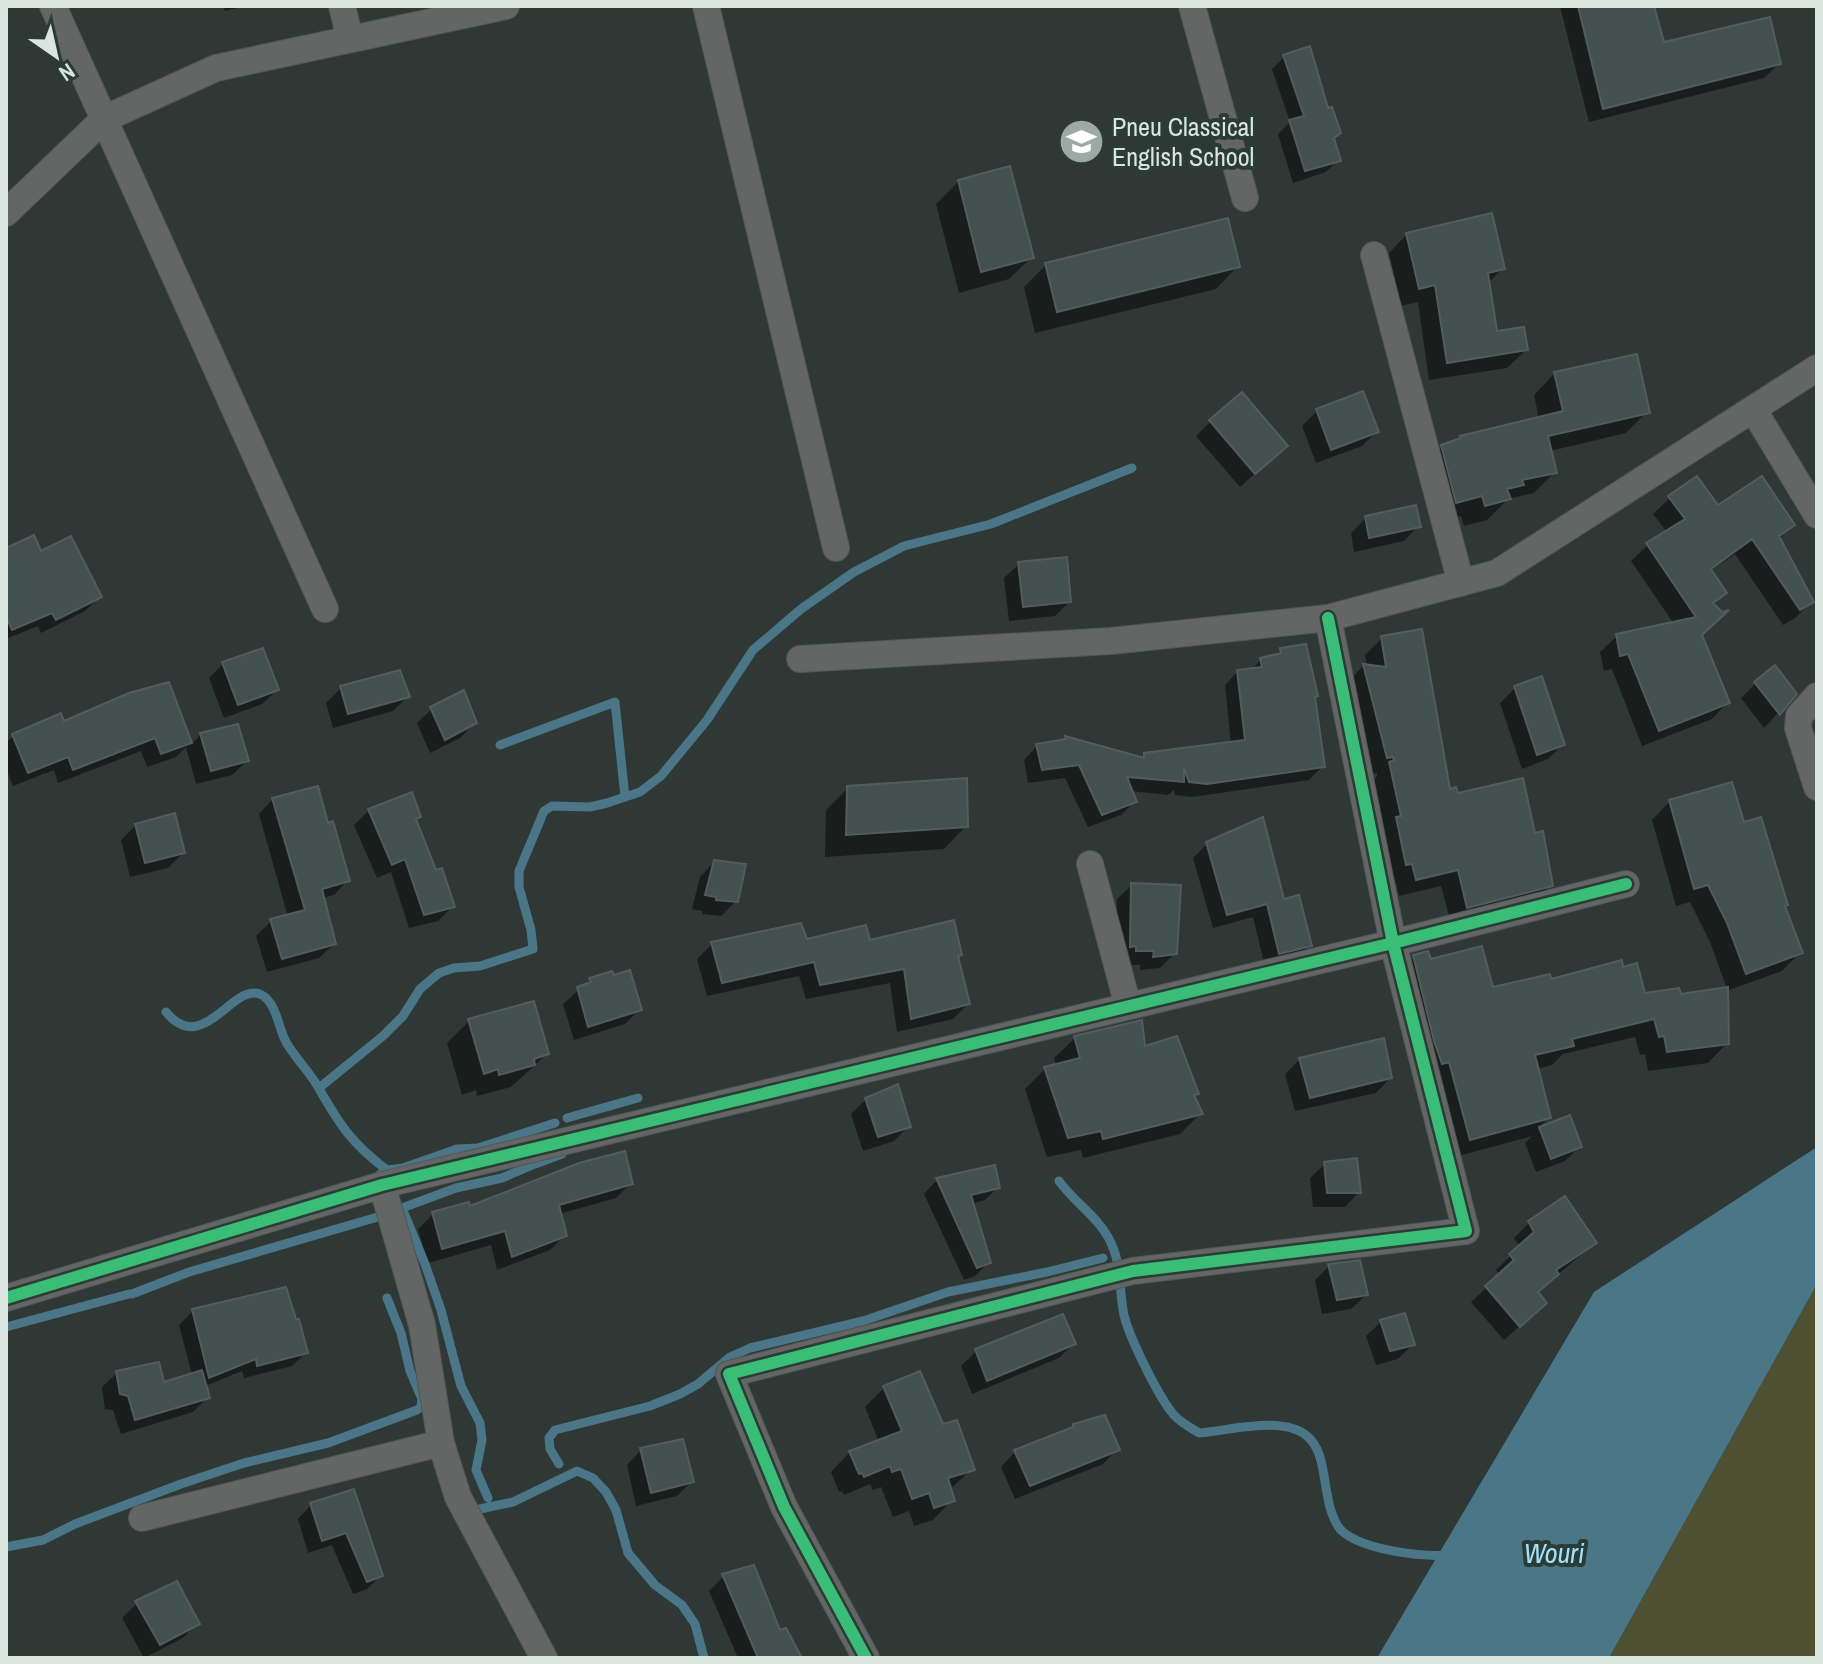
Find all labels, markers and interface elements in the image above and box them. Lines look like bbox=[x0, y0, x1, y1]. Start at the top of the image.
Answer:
north arrow bbox=[16, 16, 96, 96]
text: N bbox=[53, 57, 81, 89]
place label: Pneu Classical English School bbox=[1112, 109, 1254, 174]
school or university icon: Pneu Classical English School bbox=[1057, 117, 1105, 165]
water label: Wouri bbox=[1524, 1534, 1585, 1572]

